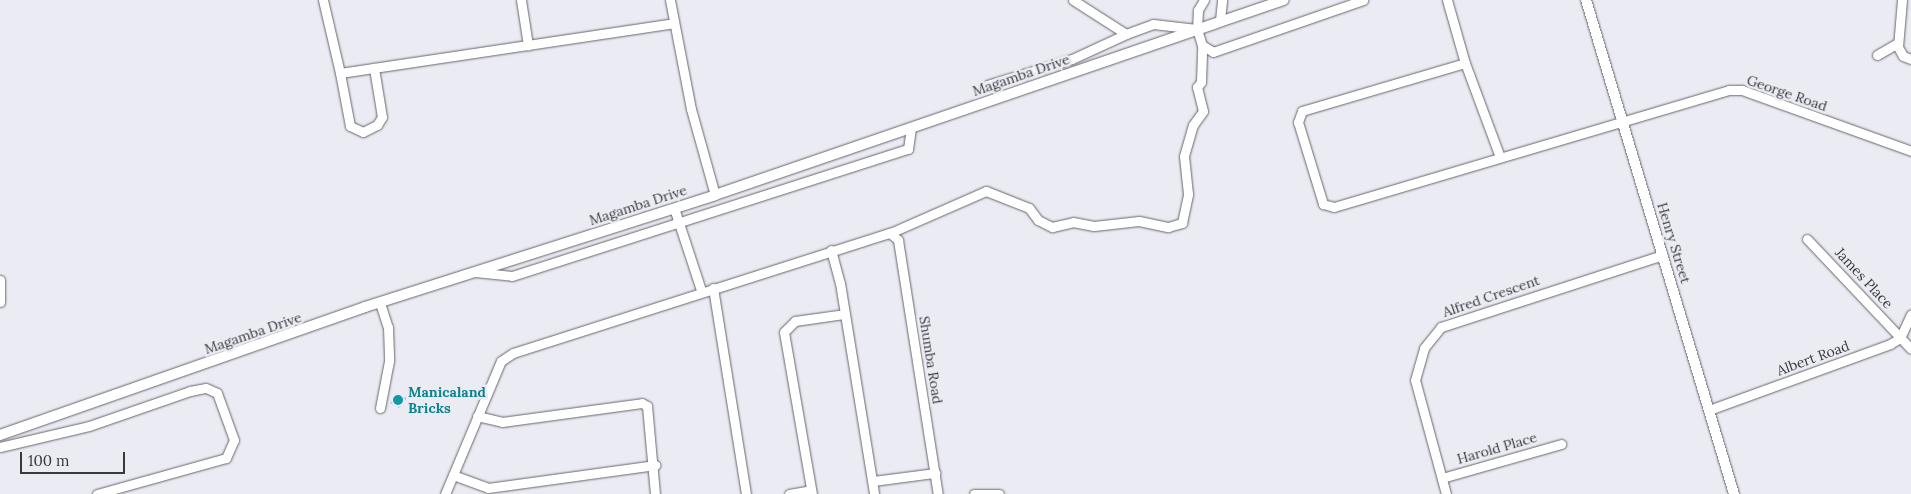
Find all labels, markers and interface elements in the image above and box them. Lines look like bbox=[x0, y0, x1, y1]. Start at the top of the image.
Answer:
street label: Magamba Drive bbox=[970, 51, 1072, 99]
street label: George Road bbox=[1745, 71, 1829, 115]
street label: Magamba Drive bbox=[587, 181, 689, 229]
street label: Henry Street bbox=[1654, 200, 1694, 286]
street label: James Place bbox=[1832, 244, 1896, 312]
street label: Alfred Crescent bbox=[1440, 272, 1542, 320]
street label: Magamba Drive bbox=[202, 309, 304, 357]
street label: Shumba Road bbox=[916, 315, 946, 405]
street label: Albert Road bbox=[1774, 337, 1852, 379]
place label: Manicaland Bricks bbox=[408, 384, 486, 417]
marker: Manicaland Bricks bbox=[392, 394, 404, 406]
street label: Harold Place bbox=[1455, 429, 1539, 467]
scale bar bbox=[22, 442, 128, 474]
text: 100 m bbox=[28, 451, 69, 470]

